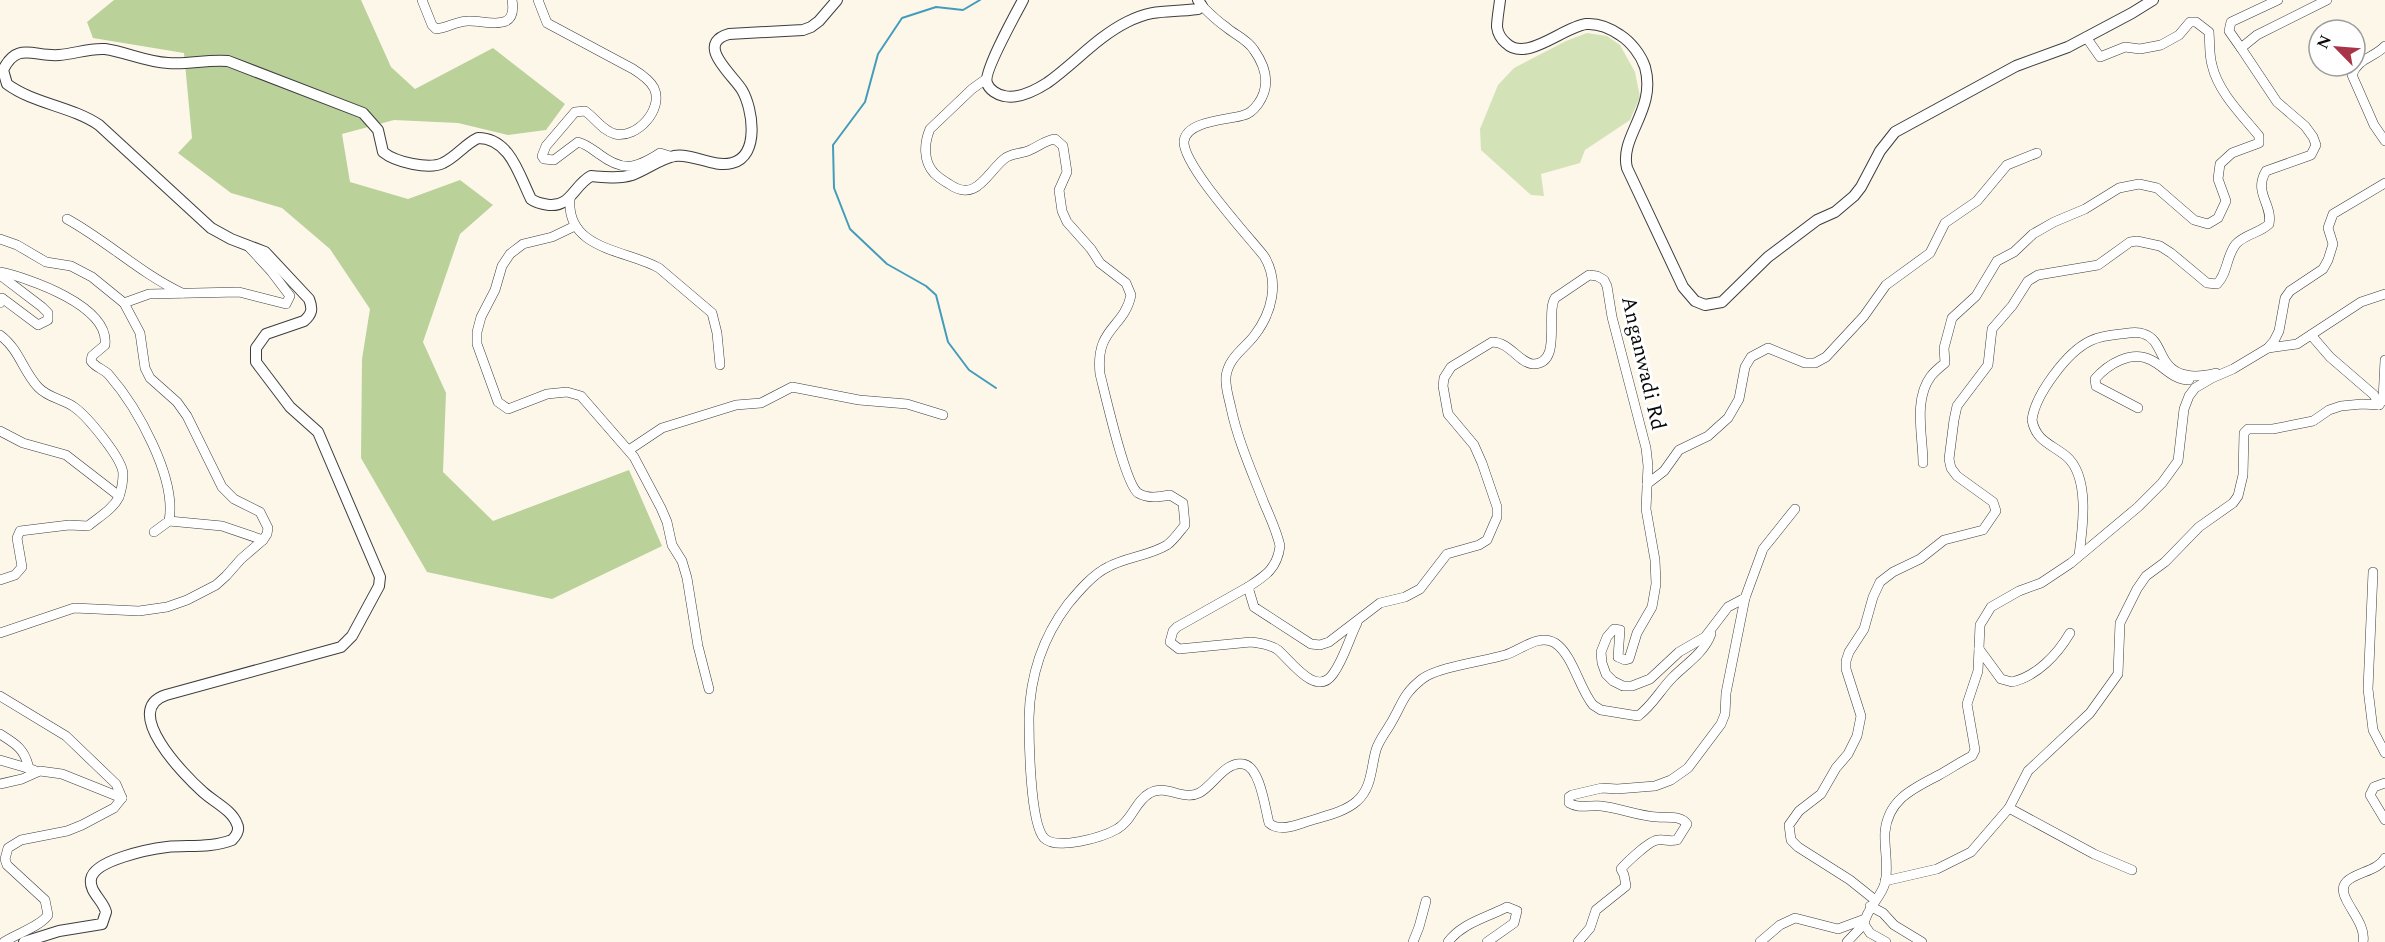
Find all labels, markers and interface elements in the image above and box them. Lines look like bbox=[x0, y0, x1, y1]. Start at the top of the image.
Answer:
north arrow bbox=[2307, 18, 2367, 78]
text: N bbox=[2311, 31, 2338, 53]
street label: Anganwadi Rd bbox=[1612, 293, 1674, 433]

